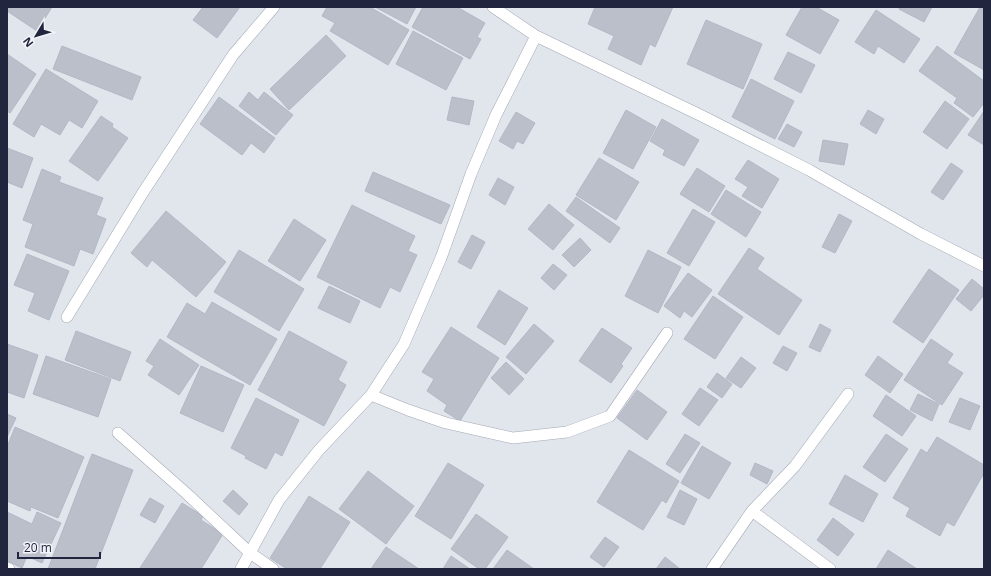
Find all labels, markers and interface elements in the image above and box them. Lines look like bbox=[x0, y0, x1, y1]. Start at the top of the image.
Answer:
north arrow bbox=[16, 16, 56, 56]
text: N bbox=[19, 34, 36, 51]
scale bar bbox=[18, 534, 100, 560]
text: 20 m bbox=[24, 539, 52, 556]

